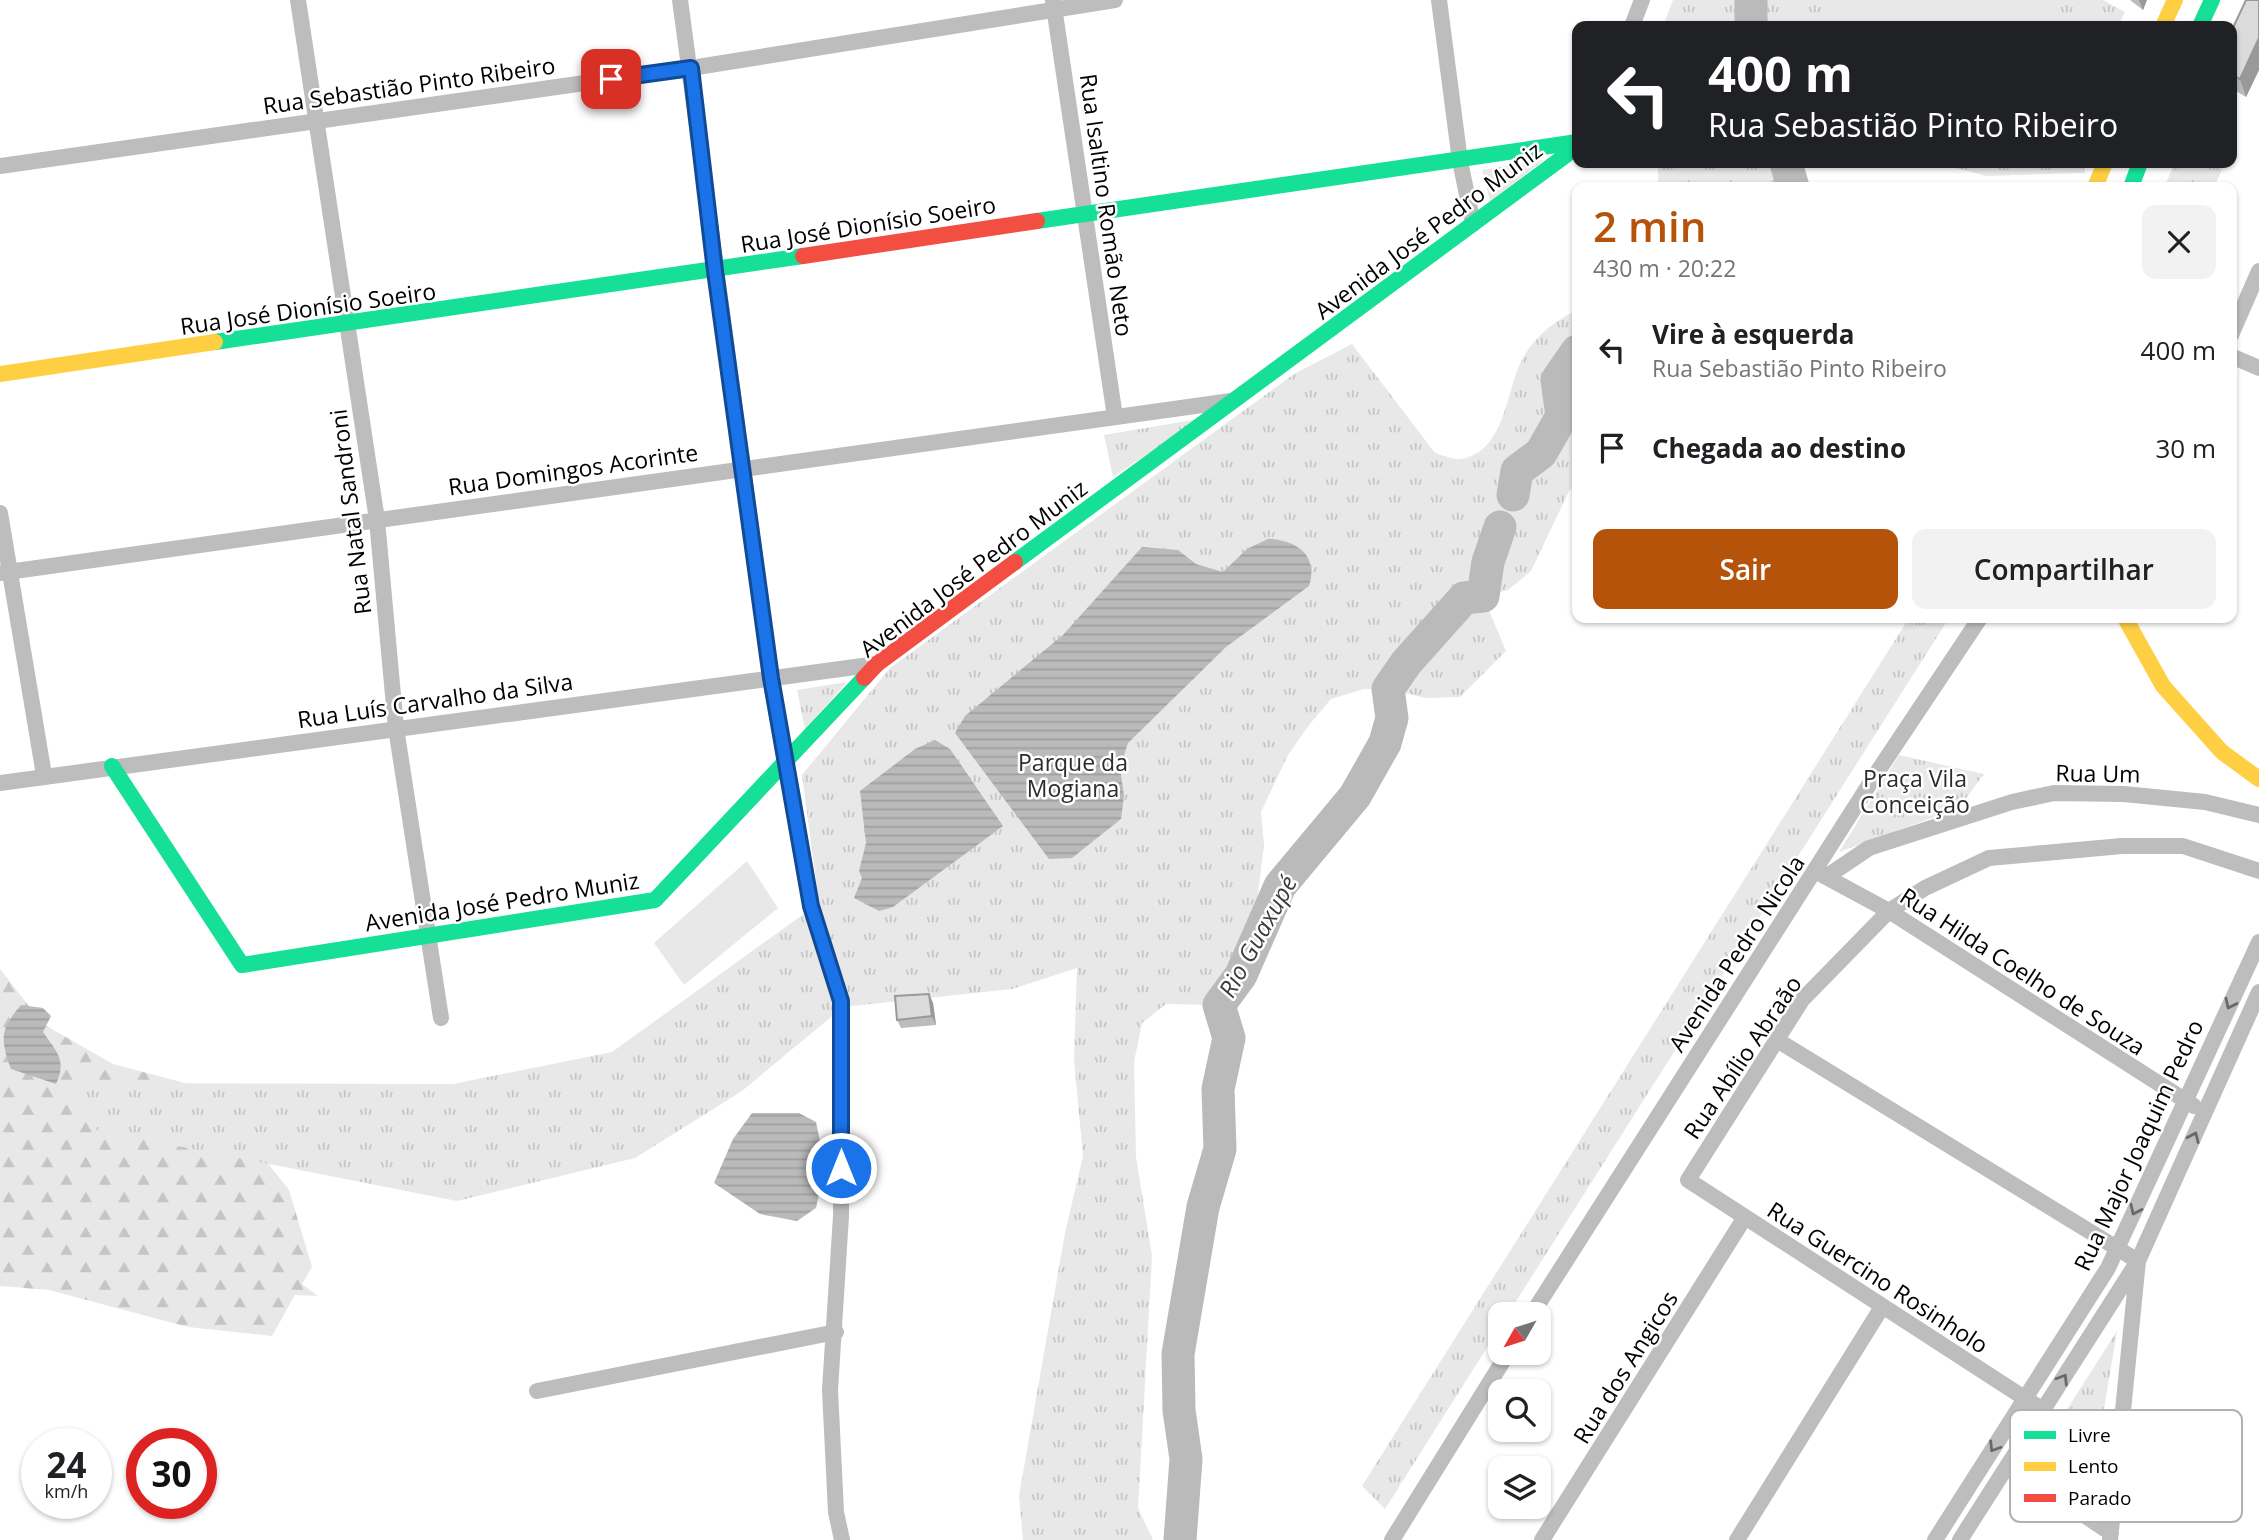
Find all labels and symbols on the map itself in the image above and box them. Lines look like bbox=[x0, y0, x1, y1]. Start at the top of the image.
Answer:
street label: Rua Sebastião Pinto Ribeiro bbox=[261, 49, 557, 121]
pin bbox=[581, 49, 641, 109]
street label: Rua Isaltino Romão Neto bbox=[1073, 71, 1141, 339]
street label: Avenida José Pedro Muniz bbox=[1308, 134, 1548, 326]
street label: Rua José Dionísio Soeiro bbox=[738, 188, 998, 260]
street label: Rua José Dionísio Soeiro bbox=[178, 274, 438, 342]
street label: Rua Natal Sandroni bbox=[322, 407, 378, 617]
street label: Rua Domingos Acorinte bbox=[446, 436, 700, 502]
street label: Avenida José Pedro Muniz bbox=[853, 472, 1093, 664]
street label: Rua Luís Carvalho da Silva bbox=[295, 665, 575, 735]
park label: Parque da Mogiana bbox=[1018, 746, 1128, 804]
street label: Rua Um bbox=[2055, 756, 2141, 790]
park label: Praça Vila Conceição bbox=[1860, 762, 1970, 820]
street label: Avenida Pedro Nicola bbox=[1660, 849, 1812, 1057]
street label: Avenida José Pedro Muniz bbox=[363, 864, 641, 938]
water label: Rio Guaxupé bbox=[1210, 869, 1304, 1003]
street label: Rua Hilda Coelho de Souza bbox=[1894, 880, 2152, 1062]
street label: Rua Abílio Abraão bbox=[1676, 969, 1808, 1145]
one-way arrow bbox=[2225, 997, 2239, 1009]
street label: Rua Major Joaquim Pedro bbox=[2066, 1014, 2210, 1276]
position arrow bbox=[804, 1131, 878, 1205]
one-way arrow bbox=[2186, 1131, 2200, 1144]
street label: Rua Guercino Rosinholo bbox=[1761, 1193, 1995, 1361]
one-way arrow bbox=[2129, 1203, 2143, 1215]
street label: Rua dos Angicos bbox=[1565, 1284, 1685, 1450]
north arrow bbox=[1488, 1302, 1550, 1365]
one-way arrow bbox=[2054, 1374, 2067, 1387]
legend bbox=[2010, 1410, 2242, 1522]
text: Livre bbox=[2068, 1422, 2111, 1448]
speed limit sign: 30 bbox=[126, 1428, 217, 1519]
one-way arrow bbox=[1989, 1440, 2002, 1453]
text: Lento bbox=[2068, 1453, 2118, 1479]
text: Parado bbox=[2068, 1485, 2131, 1511]

